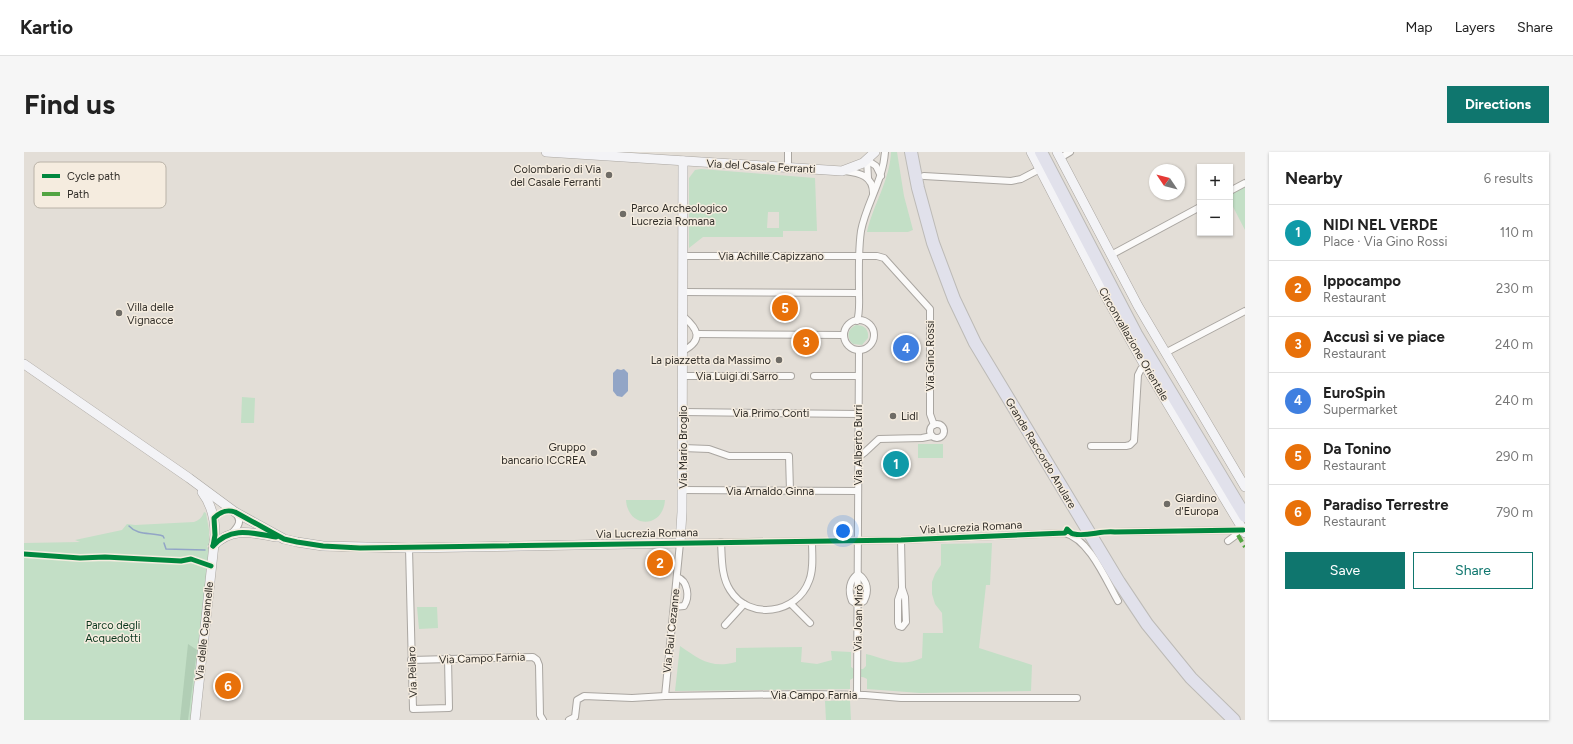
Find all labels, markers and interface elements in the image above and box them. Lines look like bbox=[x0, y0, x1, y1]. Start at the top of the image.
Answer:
text: Kartio bbox=[20, 16, 73, 39]
text: Map bbox=[1405, 19, 1433, 36]
text: Layers bbox=[1455, 19, 1495, 36]
text: Share bbox=[1517, 19, 1553, 36]
button: Directions bbox=[1447, 86, 1549, 123]
text: Find us bbox=[24, 87, 115, 121]
street label: Via del Casale Ferranti bbox=[706, 157, 816, 176]
legend bbox=[34, 162, 166, 208]
place label: Colombario di Via del Casale Ferranti bbox=[510, 163, 601, 189]
north arrow bbox=[1149, 164, 1185, 200]
map controls bbox=[1197, 164, 1233, 236]
button: + bbox=[1197, 164, 1233, 200]
text: Nearby bbox=[1285, 168, 1343, 188]
text: Cycle path bbox=[67, 170, 120, 183]
marker: Colombario di Via del Casale Ferranti bbox=[604, 170, 614, 180]
text: 6 results bbox=[1484, 171, 1533, 186]
text: Path bbox=[67, 188, 89, 201]
button: − bbox=[1197, 200, 1233, 236]
place label: Parco Archeologico Lucrezia Romana bbox=[631, 202, 727, 228]
marker: Parco Archeologico Lucrezia Romana bbox=[618, 209, 628, 219]
text: NIDI NEL VERDE bbox=[1323, 216, 1438, 234]
text: 1 bbox=[1295, 225, 1301, 240]
text: 110 m bbox=[1500, 225, 1533, 240]
text: Place · Via Gino Rossi bbox=[1323, 234, 1447, 249]
street label: Via Achille Capizzano bbox=[718, 250, 824, 263]
text: Ippocampo bbox=[1323, 272, 1401, 290]
text: 2 bbox=[1294, 281, 1302, 296]
text: 230 m bbox=[1496, 281, 1533, 296]
street label: Circonvallazione Orientale bbox=[1096, 285, 1171, 403]
text: Restaurant bbox=[1323, 290, 1386, 305]
pin: 5 bbox=[772, 293, 798, 323]
place label: Villa delle Vignacce bbox=[127, 301, 174, 327]
marker: Villa delle Vignacce bbox=[114, 308, 124, 318]
street label: Via Gino Rossi bbox=[924, 321, 937, 391]
pin: 3 bbox=[793, 327, 819, 357]
text: Accusì si ve piace bbox=[1323, 328, 1445, 346]
pin: 4 bbox=[893, 333, 919, 363]
text: 3 bbox=[1294, 337, 1302, 352]
text: 240 m bbox=[1495, 337, 1533, 352]
text: Restaurant bbox=[1323, 346, 1386, 361]
place label: La piazzetta da Massimo bbox=[651, 354, 771, 367]
marker: La piazzetta da Massimo bbox=[774, 355, 784, 365]
street label: Via Luigi di Sarro bbox=[696, 370, 778, 383]
text: EuroSpin bbox=[1323, 384, 1385, 402]
text: 4 bbox=[1294, 393, 1302, 408]
text: 240 m bbox=[1495, 393, 1533, 408]
street label: Grande Raccordo Anulare bbox=[1002, 396, 1079, 511]
text: Supermarket bbox=[1323, 402, 1398, 417]
street label: Via Mario Broglio bbox=[677, 405, 690, 489]
street label: Via Alberto Burri bbox=[852, 405, 865, 485]
street label: Via Primo Conti bbox=[733, 407, 809, 420]
place label: Lidl bbox=[901, 410, 918, 423]
marker: Lidl bbox=[888, 411, 898, 421]
text: Da Tonino bbox=[1323, 440, 1391, 458]
place label: Gruppo bancario ICCREA bbox=[501, 441, 587, 467]
marker: Gruppo bancario ICCREA bbox=[589, 448, 599, 458]
pin: 1 bbox=[883, 449, 909, 479]
text: 5 bbox=[1294, 449, 1302, 464]
text: 290 m bbox=[1496, 449, 1533, 464]
text: Restaurant bbox=[1323, 458, 1386, 473]
street label: Via Arnaldo Ginna bbox=[726, 485, 814, 498]
place label: Giardino d'Europa bbox=[1175, 492, 1219, 518]
text: Paradiso Terrestre bbox=[1323, 496, 1448, 514]
marker: Giardino d'Europa bbox=[1162, 499, 1172, 509]
text: 6 bbox=[1294, 505, 1302, 520]
text: 790 m bbox=[1496, 505, 1533, 520]
text: Restaurant bbox=[1323, 514, 1386, 529]
street label: Via Lucrezia Romana bbox=[920, 518, 1022, 537]
your location bbox=[833, 521, 853, 541]
street label: Via Lucrezia Romana bbox=[596, 526, 698, 541]
pin: 2 bbox=[647, 548, 673, 578]
button: Save bbox=[1285, 552, 1405, 589]
button: Share bbox=[1413, 552, 1533, 589]
street label: Via delle Capannelle bbox=[193, 581, 216, 681]
street label: Via Joan Mirò bbox=[851, 584, 866, 652]
street label: Via Paul Cezanne bbox=[661, 588, 682, 674]
park label: Parco degli Acquedotti bbox=[85, 619, 141, 645]
street label: Via Pellaro bbox=[405, 646, 420, 698]
street label: Via Campo Farnia bbox=[439, 650, 525, 667]
pin: 6 bbox=[215, 671, 241, 701]
street label: Via Campo Farnia bbox=[771, 689, 857, 702]

